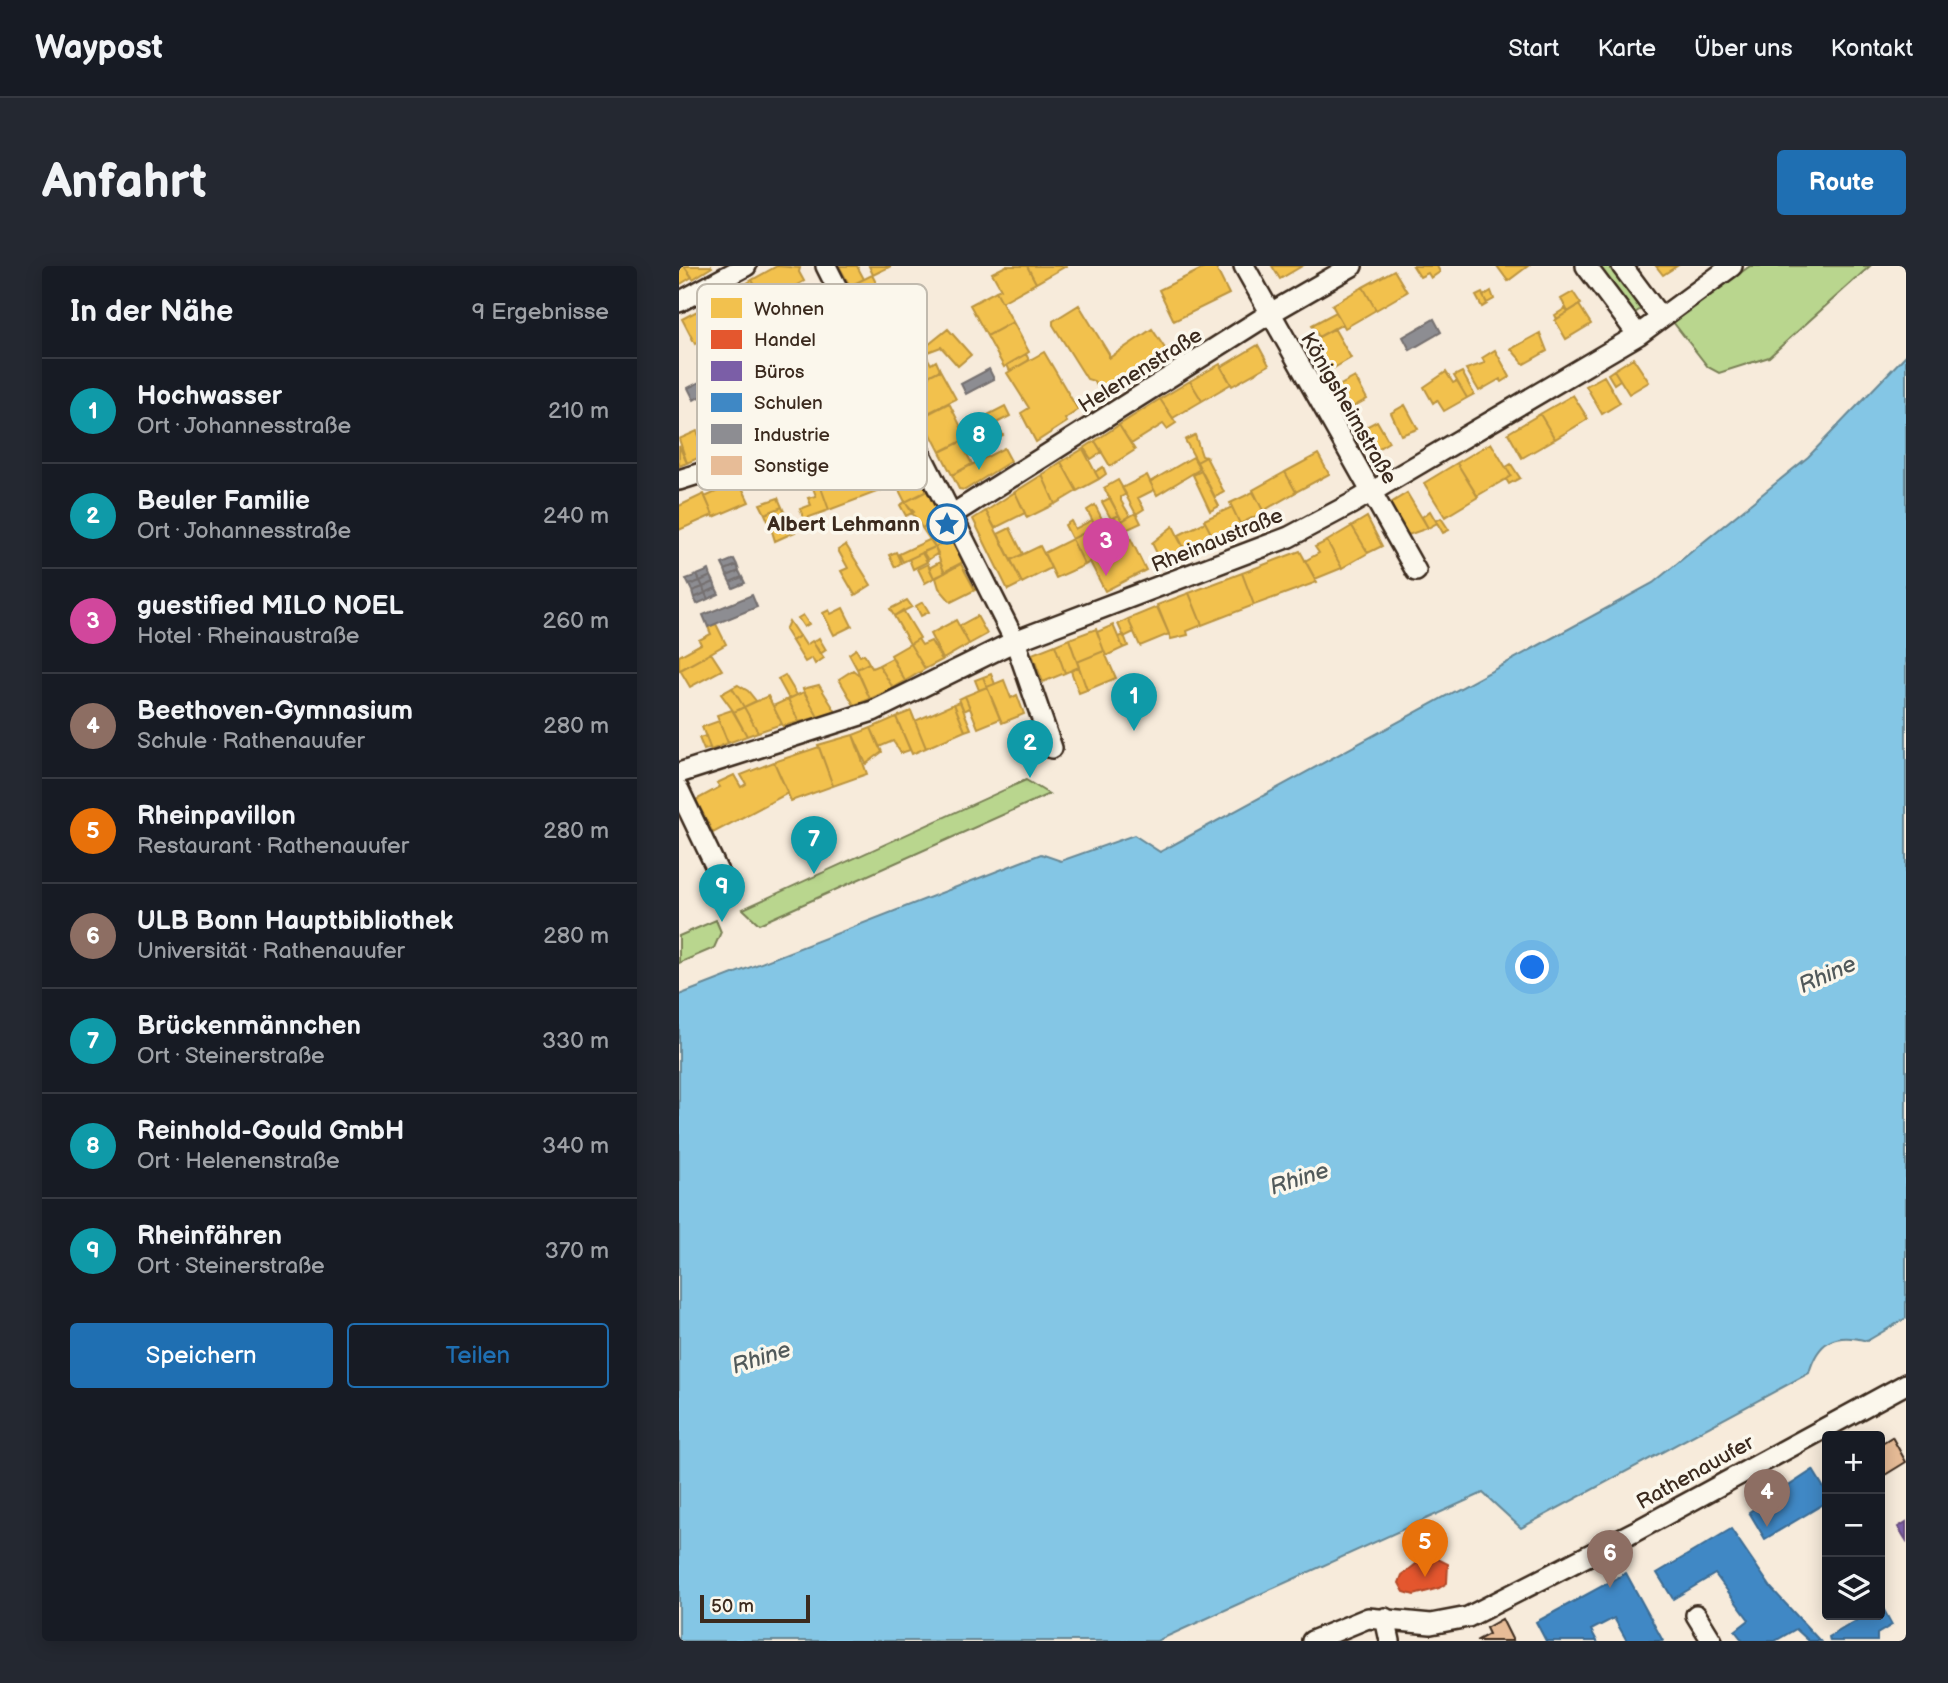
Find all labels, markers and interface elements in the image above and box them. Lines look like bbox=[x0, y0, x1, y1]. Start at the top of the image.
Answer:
text: Waypost bbox=[35, 28, 163, 68]
text: Start bbox=[1508, 34, 1559, 63]
text: Karte bbox=[1597, 34, 1656, 63]
text: Über uns bbox=[1694, 34, 1793, 63]
text: Kontakt bbox=[1831, 34, 1913, 63]
button: Route bbox=[1777, 150, 1906, 215]
text: Anfahrt bbox=[42, 153, 207, 212]
legend bbox=[697, 284, 927, 490]
text: In der Nähe bbox=[70, 294, 233, 330]
text: 9 Ergebnisse bbox=[472, 298, 609, 326]
text: Wohnen bbox=[754, 298, 824, 321]
street label: Helenenstraße bbox=[1074, 322, 1207, 418]
street label: Königsheimstraße bbox=[1295, 328, 1402, 488]
text: Handel bbox=[754, 329, 816, 352]
text: Büros bbox=[754, 361, 804, 384]
text: Hochwasser bbox=[137, 381, 282, 412]
text: Schulen bbox=[754, 392, 823, 415]
text: 1 bbox=[88, 397, 98, 425]
text: 210 m bbox=[548, 397, 609, 425]
text: Ort · Johannesstraße bbox=[137, 412, 351, 440]
pin: 8 bbox=[956, 412, 1002, 470]
text: Industrie bbox=[754, 424, 830, 447]
text: Sonstige bbox=[754, 455, 829, 478]
text: Beuler Familie bbox=[137, 486, 310, 517]
text: 2 bbox=[86, 502, 100, 530]
text: 240 m bbox=[543, 502, 609, 530]
place icon: Albert Lehmann bbox=[926, 503, 968, 545]
street label: Rheinaustraße bbox=[1148, 503, 1286, 578]
place label: Albert Lehmann bbox=[766, 512, 920, 537]
text: Ort · Johannesstraße bbox=[137, 517, 351, 545]
pin: 3 bbox=[1083, 518, 1129, 576]
text: guestified MILO NOEL bbox=[137, 591, 404, 622]
text: 3 bbox=[86, 607, 100, 635]
text: 260 m bbox=[543, 607, 609, 635]
text: Hotel · Rheinaustraße bbox=[137, 622, 359, 650]
pin: 1 bbox=[1111, 673, 1157, 731]
text: Beethoven-Gymnasium bbox=[137, 696, 413, 727]
text: 4 bbox=[86, 712, 100, 740]
text: 280 m bbox=[543, 712, 609, 740]
pin: 2 bbox=[1007, 720, 1053, 778]
text: Schule · Rathenauufer bbox=[137, 727, 365, 755]
text: Rheinpavillon bbox=[137, 801, 296, 832]
pin: 7 bbox=[791, 816, 837, 874]
text: 5 bbox=[86, 817, 100, 845]
text: 280 m bbox=[543, 817, 609, 845]
text: Restaurant · Rathenauufer bbox=[137, 832, 409, 860]
pin: 9 bbox=[699, 864, 745, 922]
text: ULB Bonn Hauptbibliothek bbox=[137, 906, 454, 937]
text: 6 bbox=[86, 922, 100, 950]
text: 280 m bbox=[543, 922, 609, 950]
text: Universität · Rathenauufer bbox=[137, 937, 405, 965]
your location bbox=[1515, 950, 1549, 984]
water label: Rhine bbox=[1794, 950, 1861, 1000]
text: Brückenmännchen bbox=[137, 1011, 361, 1042]
text: 7 bbox=[87, 1027, 99, 1055]
text: 330 m bbox=[542, 1027, 609, 1055]
text: Ort · Steinerstraße bbox=[137, 1042, 325, 1070]
text: Reinhold-Gould GmbH bbox=[137, 1116, 404, 1147]
text: 8 bbox=[86, 1132, 100, 1160]
text: 340 m bbox=[542, 1132, 609, 1160]
text: Ort · Helenenstraße bbox=[137, 1147, 340, 1175]
water label: Rhine bbox=[1266, 1156, 1332, 1202]
text: Rheinfähren bbox=[137, 1221, 282, 1252]
text: 9 bbox=[86, 1237, 100, 1265]
text: 370 m bbox=[545, 1237, 609, 1265]
text: Ort · Steinerstraße bbox=[137, 1252, 325, 1280]
button: Speichern bbox=[70, 1323, 333, 1388]
button: Teilen bbox=[347, 1323, 609, 1388]
water label: Rhine bbox=[728, 1335, 794, 1381]
street label: Rathenauufer bbox=[1632, 1430, 1759, 1515]
map controls bbox=[1822, 1431, 1885, 1620]
button: + bbox=[1822, 1431, 1885, 1494]
pin: 4 bbox=[1744, 1469, 1790, 1527]
button: − bbox=[1822, 1494, 1885, 1557]
pin: 5 bbox=[1402, 1519, 1448, 1577]
pin: 6 bbox=[1587, 1530, 1633, 1588]
button: layers bbox=[1822, 1557, 1885, 1620]
scale bar bbox=[700, 1592, 810, 1624]
text: 50 m bbox=[711, 1595, 754, 1618]

